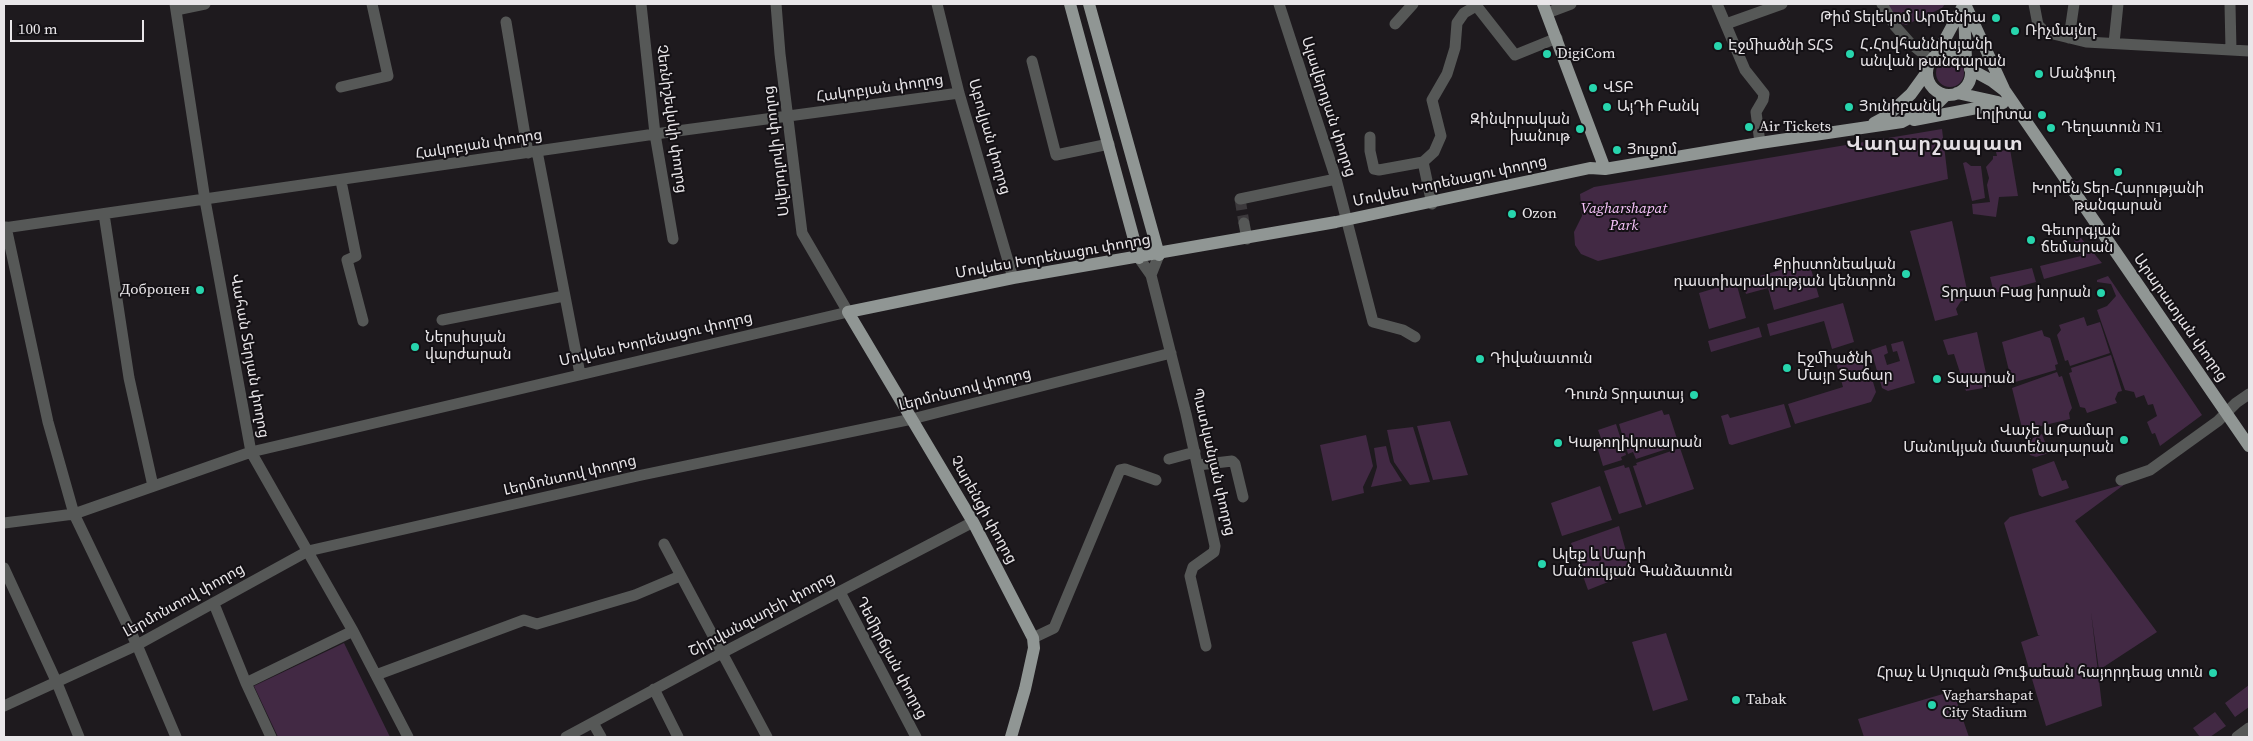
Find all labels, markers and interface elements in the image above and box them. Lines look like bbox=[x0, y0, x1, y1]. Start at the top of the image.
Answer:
place label: Թիմ Տելեկոմ Արմենիա bbox=[1820, 9, 1986, 27]
scale bar bbox=[12, 10, 146, 42]
marker: Թիմ Տելեկոմ Արմենիա bbox=[1990, 12, 2002, 24]
text: 100 m bbox=[18, 18, 58, 39]
place label: Ռիչմայնդ bbox=[2025, 22, 2097, 40]
marker: Ռիչմայնդ bbox=[2009, 25, 2021, 37]
street label: Ալավերդյան փողոց bbox=[1297, 35, 1359, 179]
place label: Հ.Հովհաննիսյանի անվան թանգարան bbox=[1860, 36, 2006, 71]
place label: Էջմիածնի ՏՀՏ bbox=[1728, 37, 1833, 55]
marker: Էջմիածնի ՏՀՏ bbox=[1712, 40, 1724, 52]
street label: Չեռնիշեվսկի փողոց bbox=[652, 44, 690, 194]
place label: DigiCom bbox=[1557, 45, 1616, 63]
marker: DigiCom bbox=[1541, 48, 1553, 60]
marker: Հ.Հովհաննիսյանի անվան թանգարան bbox=[1844, 48, 1856, 60]
place label: Մանֆուդ bbox=[2049, 65, 2116, 83]
marker: Մանֆուդ bbox=[2033, 68, 2045, 80]
street label: Հակոբյան փողոց bbox=[815, 71, 945, 107]
street label: Աբովյան փողոց bbox=[964, 77, 1014, 197]
place label: ՎՏԲ bbox=[1603, 79, 1634, 97]
marker: ՎՏԲ bbox=[1587, 82, 1599, 94]
street label: Սվերդլովի փողոց bbox=[760, 85, 794, 217]
place label: ԱյԴի Բանկ bbox=[1617, 98, 1700, 116]
place label: Յունիբանկ bbox=[1859, 98, 1941, 116]
marker: ԱյԴի Բանկ bbox=[1601, 101, 1613, 113]
marker: Յունիբանկ bbox=[1843, 101, 1855, 113]
place label: Լոլիտա bbox=[1976, 106, 2032, 124]
marker: Լոլիտա bbox=[2036, 109, 2048, 121]
place label: Զինվորական խանութ bbox=[1470, 111, 1570, 146]
place label: Air Tickets bbox=[1759, 118, 1831, 136]
place label: Դեղատուն N1 bbox=[2061, 119, 2163, 137]
marker: Air Tickets bbox=[1743, 121, 1755, 133]
marker: Դեղատուն N1 bbox=[2045, 122, 2057, 134]
marker: Զինվորական խանութ bbox=[1574, 123, 1586, 135]
street label: Հակոբյան փողոց bbox=[414, 126, 544, 164]
district label: Վաղարշապատ bbox=[1845, 133, 2025, 157]
place label: Յուքոմ bbox=[1627, 141, 1677, 159]
marker: Յուքոմ bbox=[1611, 144, 1623, 156]
street label: Մովսես Խորենացու փողոց bbox=[1351, 153, 1549, 211]
marker: Խորեն Տեր-Հարությանի թանգարան bbox=[2112, 166, 2124, 178]
place label: Խորեն Տեր-Հարությանի թանգարան bbox=[2032, 180, 2204, 215]
park label: Vagharshapat Park bbox=[1581, 200, 1667, 235]
place label: Ozon bbox=[1522, 205, 1557, 223]
marker: Ozon bbox=[1506, 208, 1518, 220]
place label: Գեւորգյան ճեմարան bbox=[2041, 222, 2120, 257]
street label: Մովսես Խորենացու փողոց bbox=[954, 231, 1152, 283]
marker: Գեւորգյան ճեմարան bbox=[2025, 234, 2037, 246]
street label: Արարատյան փողոց bbox=[2129, 251, 2231, 385]
place label: Քրիստոնեական դաստիարակության կենտրոն bbox=[1674, 256, 1896, 291]
marker: Քրիստոնեական դաստիարակության կենտրոն bbox=[1900, 268, 1912, 280]
street label: Վահան Տերյան փողոց bbox=[226, 272, 272, 440]
place label: Доброцен bbox=[120, 281, 190, 299]
marker: Доброцен bbox=[194, 284, 206, 296]
place label: Տրդատ Բաց խորան bbox=[1941, 284, 2091, 302]
marker: Տրդատ Բաց խորան bbox=[2095, 287, 2107, 299]
street label: Մովսես Խորենացու փողոց bbox=[558, 309, 754, 371]
place label: Ներսիսյան վարժարան bbox=[425, 329, 511, 364]
marker: Ներսիսյան վարժարան bbox=[409, 341, 421, 353]
place label: Դիվանատուն bbox=[1490, 350, 1592, 368]
place label: Էջմիածնի Մայր Տաճար bbox=[1797, 350, 1893, 385]
marker: Դիվանատուն bbox=[1474, 353, 1486, 365]
marker: Էջմիածնի Մայր Տաճար bbox=[1781, 362, 1793, 374]
street label: Լերմոնտով փողոց bbox=[897, 365, 1033, 415]
place label: Տպարան bbox=[1947, 370, 2015, 388]
marker: Տպարան bbox=[1931, 373, 1943, 385]
street label: Պատկանյան փողոց bbox=[1187, 386, 1239, 538]
place label: Դուռն Տրդատայ bbox=[1565, 386, 1684, 404]
marker: Դուռն Տրդատայ bbox=[1688, 389, 1700, 401]
place label: Վաչե և Թամար Մանուկյան մատենադարան bbox=[1903, 422, 2114, 457]
place label: Կաթողիկոսարան bbox=[1568, 434, 1702, 452]
marker: Վաչե և Թամար Մանուկյան մատենադարան bbox=[2118, 434, 2130, 446]
marker: Կաթողիկոսարան bbox=[1552, 437, 1564, 449]
street label: Լերմոնտով փողոց bbox=[502, 452, 638, 500]
street label: Չարենցի փողոց bbox=[946, 453, 1020, 567]
place label: Ալեք և Մարի Մանուկյան Գանձատուն bbox=[1552, 546, 1733, 581]
marker: Ալեք և Մարի Մանուկյան Գանձատուն bbox=[1536, 558, 1548, 570]
street label: Լերմոնտով փողոց bbox=[120, 560, 248, 642]
street label: Շիրվանզադեի փողոց bbox=[686, 569, 838, 661]
street label: Դեմիրճյան փողոց bbox=[851, 594, 931, 722]
place label: Հրաչ և Սյուզան Թուֆաեան հայորդեաց տուն bbox=[1877, 664, 2203, 682]
marker: Հրաչ և Սյուզան Թուֆաեան հայորդեաց տուն bbox=[2207, 667, 2219, 679]
place label: Vagharshapat City Stadium bbox=[1942, 687, 2033, 722]
place label: Tabak bbox=[1746, 691, 1787, 709]
marker: Tabak bbox=[1730, 694, 1742, 706]
marker: Vagharshapat City Stadium bbox=[1926, 699, 1938, 711]

